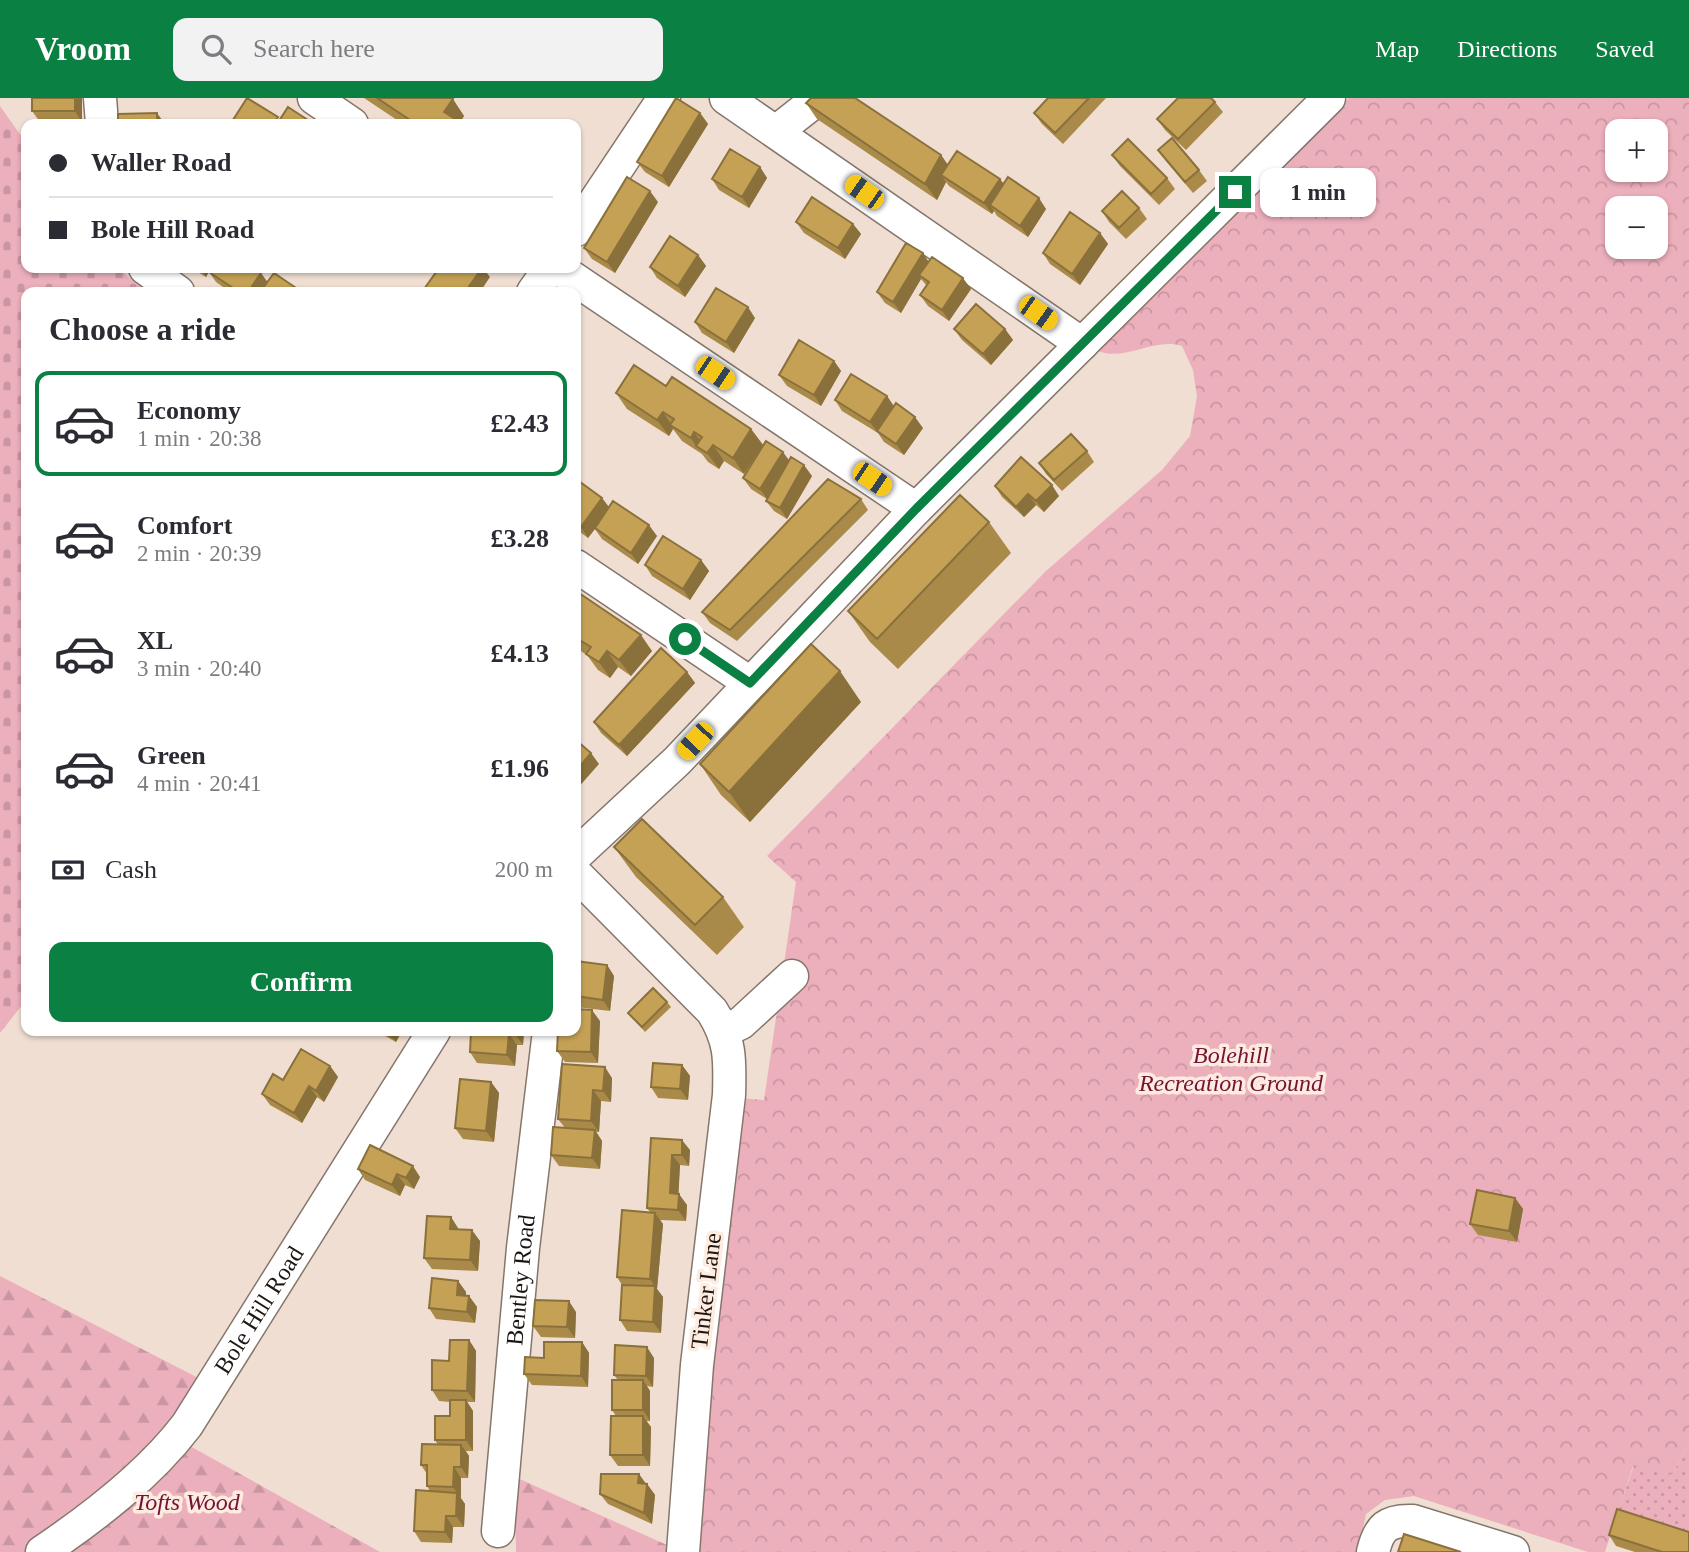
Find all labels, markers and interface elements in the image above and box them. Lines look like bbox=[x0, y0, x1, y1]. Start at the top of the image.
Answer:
search box bbox=[173, 18, 663, 81]
icon: search bbox=[197, 30, 235, 68]
text: Vroom bbox=[35, 31, 131, 67]
text: Search here bbox=[253, 34, 375, 63]
text: Map bbox=[1375, 36, 1419, 62]
text: Directions bbox=[1457, 36, 1557, 62]
text: Saved bbox=[1595, 36, 1654, 62]
map controls bbox=[1605, 119, 1668, 259]
button: + bbox=[1605, 119, 1668, 182]
text: Waller Road bbox=[91, 148, 231, 177]
callout: 1 min bbox=[1260, 168, 1375, 217]
car bbox=[841, 171, 888, 213]
route end bbox=[1219, 176, 1251, 208]
text: 1 min bbox=[1290, 180, 1346, 205]
button: − bbox=[1605, 196, 1668, 259]
text: Bole Hill Road bbox=[91, 215, 254, 244]
car bbox=[1015, 292, 1062, 334]
text: Choose a ride bbox=[49, 311, 236, 347]
car bbox=[692, 353, 739, 393]
icon: car bbox=[53, 392, 116, 455]
text: Economy bbox=[137, 396, 241, 425]
text: £2.43 bbox=[491, 409, 549, 438]
text: 1 min · 20:38 bbox=[137, 426, 262, 451]
car bbox=[849, 459, 896, 499]
icon: car bbox=[53, 507, 116, 570]
text: Comfort bbox=[137, 511, 232, 540]
text: £3.28 bbox=[491, 524, 549, 553]
text: 2 min · 20:39 bbox=[137, 541, 262, 566]
icon: car bbox=[53, 622, 116, 685]
route start bbox=[669, 623, 701, 655]
text: XL bbox=[137, 626, 173, 655]
text: £4.13 bbox=[491, 639, 549, 668]
text: 3 min · 20:40 bbox=[137, 656, 262, 681]
car bbox=[673, 718, 718, 764]
icon: car bbox=[53, 737, 116, 800]
text: Green bbox=[137, 741, 206, 770]
text: £1.96 bbox=[491, 754, 549, 783]
text: 4 min · 20:41 bbox=[137, 771, 262, 796]
icon: cash bbox=[49, 851, 87, 889]
text: Cash bbox=[105, 855, 157, 884]
text: 200 m bbox=[495, 857, 553, 882]
button: Confirm bbox=[49, 942, 553, 1022]
park label: Bolehill Recreation Ground bbox=[1138, 1042, 1324, 1096]
street label: Bentley Road bbox=[501, 1213, 540, 1347]
street label: Tinker Lane bbox=[686, 1231, 726, 1351]
street label: Bole Hill Road bbox=[209, 1242, 309, 1379]
park label: Tofts Wood bbox=[134, 1489, 241, 1515]

